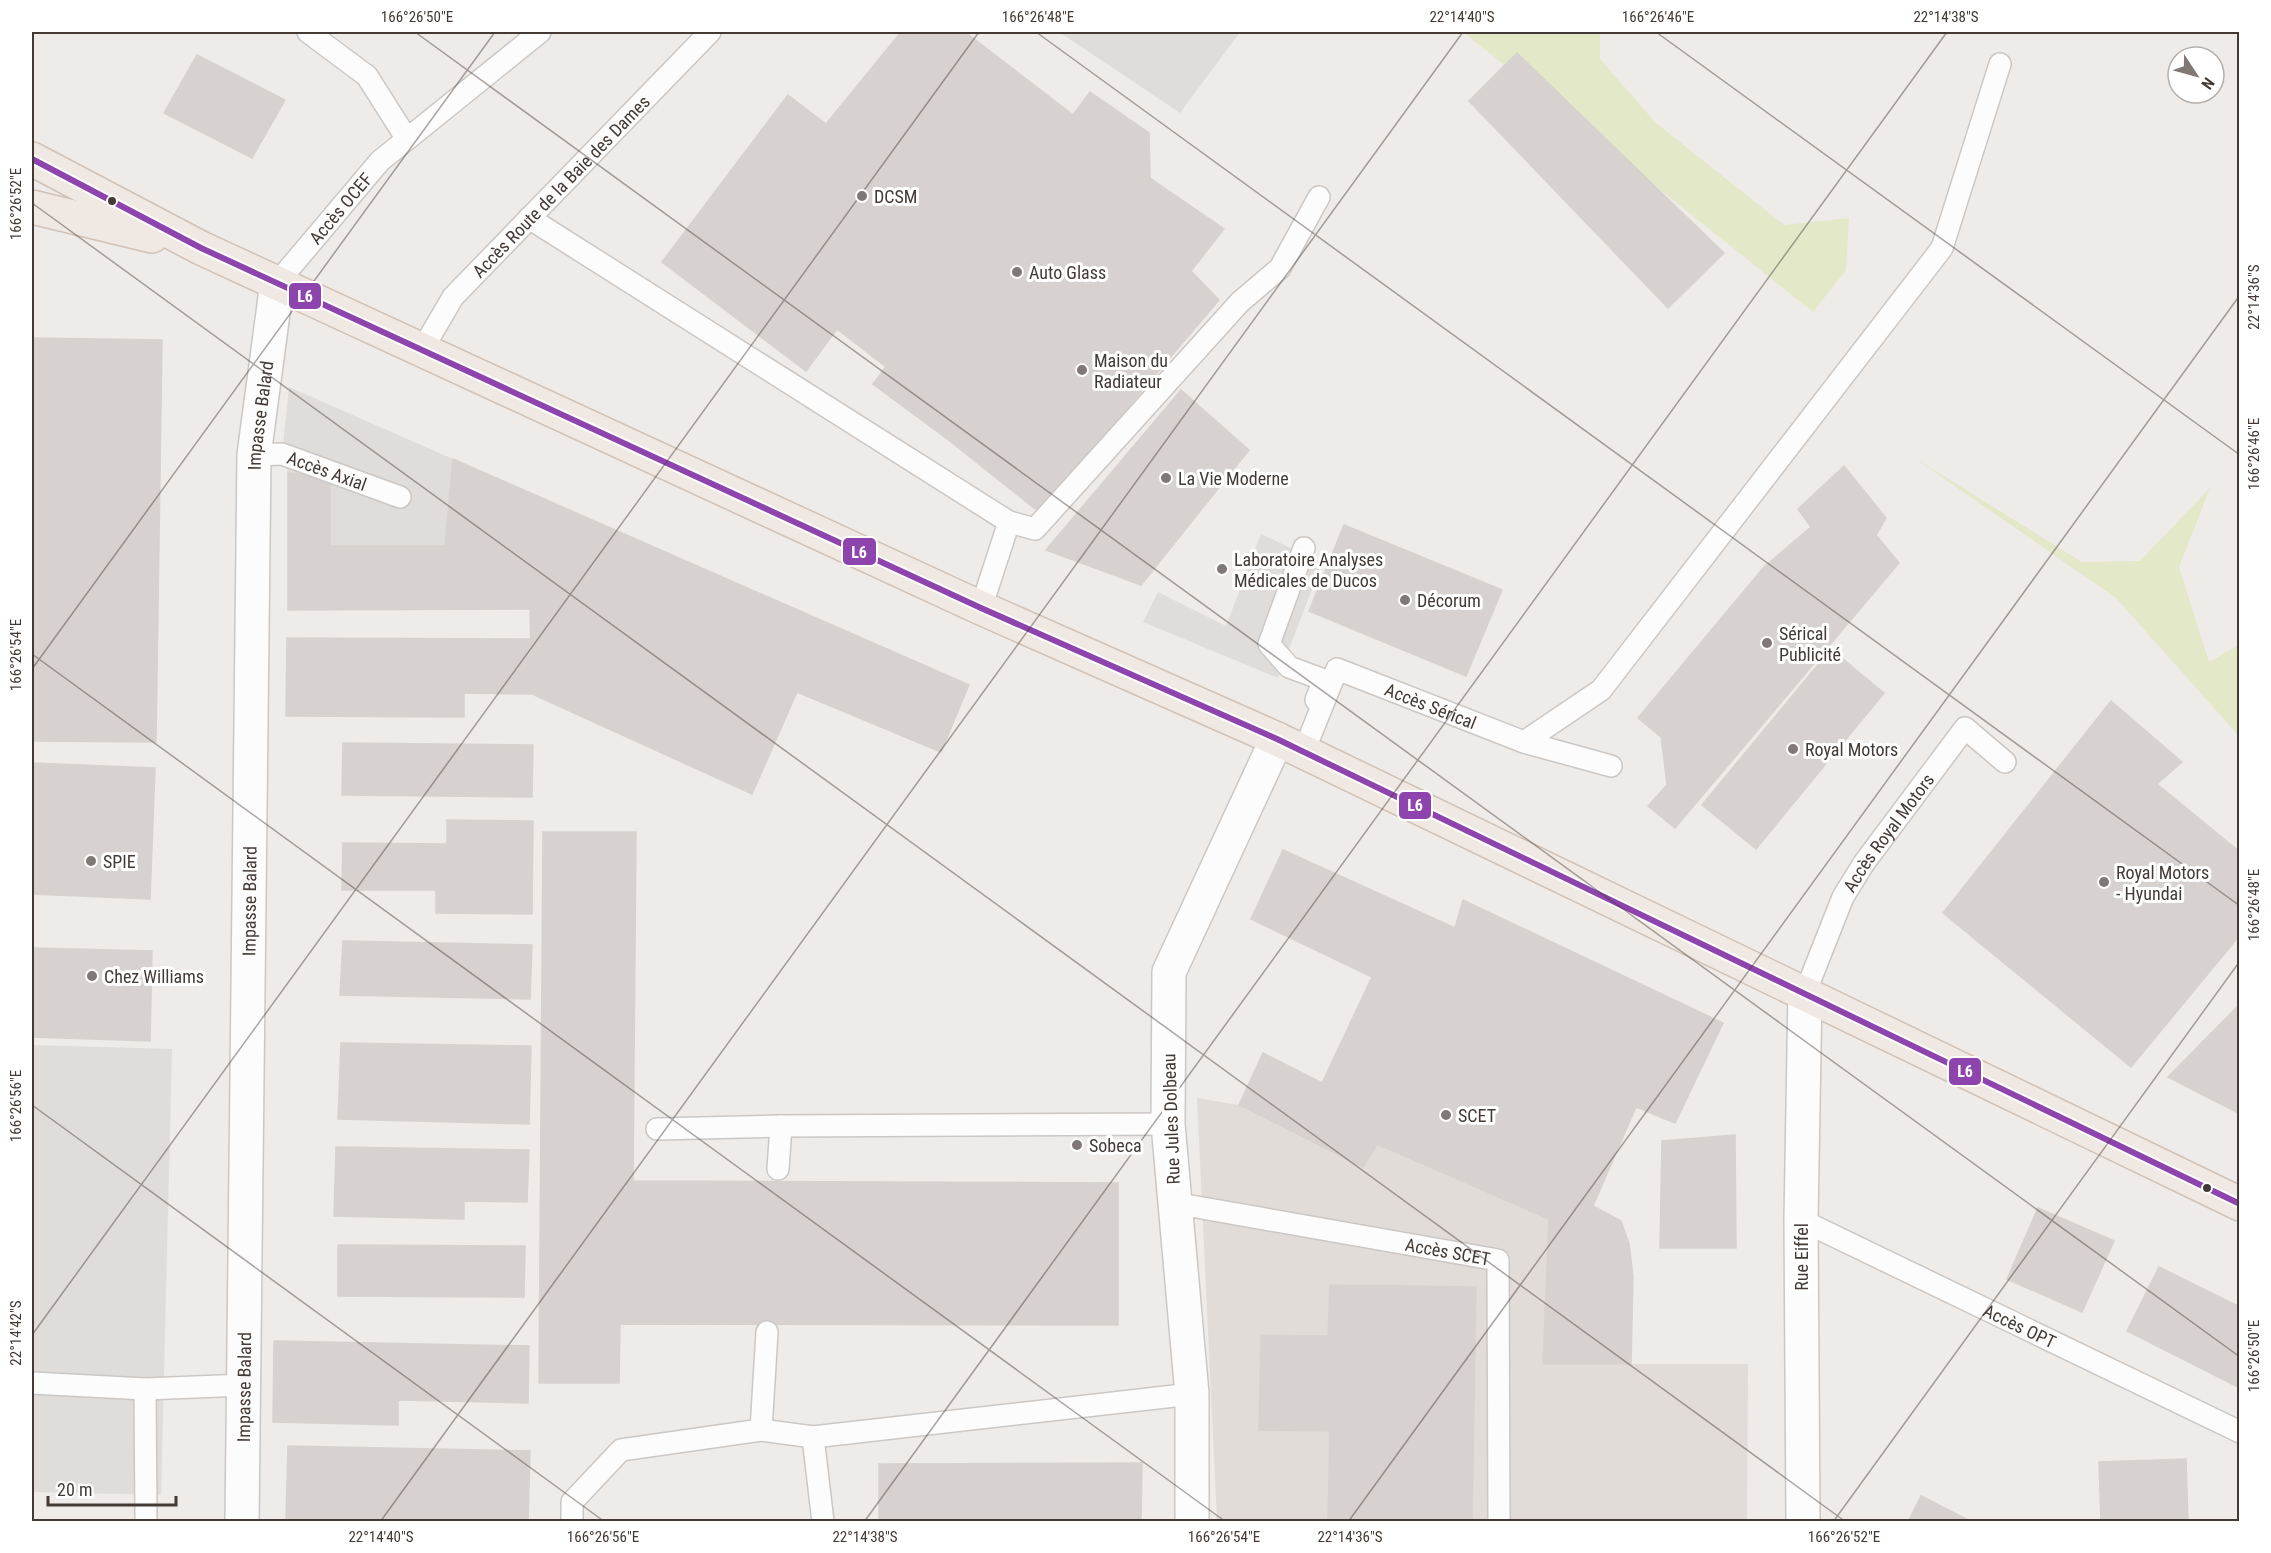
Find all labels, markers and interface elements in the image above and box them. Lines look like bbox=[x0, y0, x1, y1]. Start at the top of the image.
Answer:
text: 166°26'50"E bbox=[381, 8, 453, 26]
text: 166°26'48"E bbox=[1002, 8, 1074, 26]
text: 22°14'40"S bbox=[1429, 8, 1495, 26]
text: 166°26'46"E bbox=[1622, 8, 1694, 26]
text: 22°14'38"S bbox=[1913, 8, 1979, 26]
north arrow bbox=[2166, 45, 2226, 105]
text: N bbox=[2197, 74, 2218, 93]
street label: Accès Route de la Baie des Dames bbox=[468, 91, 654, 281]
text: 166°26'52"E bbox=[7, 168, 25, 240]
street label: Accès OCEF bbox=[304, 168, 376, 248]
place label: DCSM bbox=[874, 186, 917, 207]
marker: DCSM bbox=[855, 189, 869, 203]
unlabelled marker bbox=[106, 195, 118, 207]
place label: Auto Glass bbox=[1029, 262, 1106, 283]
text: 22°14'36"S bbox=[2245, 264, 2263, 330]
marker: Auto Glass bbox=[1010, 265, 1024, 279]
line badge: L6 bbox=[288, 282, 322, 310]
text: L6 bbox=[297, 287, 313, 306]
place label: Maison du Radiateur bbox=[1094, 350, 1168, 392]
street label: Impasse Balard bbox=[243, 359, 277, 470]
marker: Maison du Radiateur bbox=[1075, 363, 1089, 377]
text: 166°26'46"E bbox=[2245, 418, 2263, 490]
street label: Accès Axial bbox=[284, 446, 370, 495]
place label: La Vie Moderne bbox=[1178, 468, 1289, 489]
marker: La Vie Moderne bbox=[1159, 471, 1173, 485]
line badge: L6 bbox=[842, 537, 877, 566]
text: L6 bbox=[851, 543, 867, 562]
place label: Laboratoire Analyses Médicales de Ducos bbox=[1234, 549, 1383, 591]
marker: Laboratoire Analyses Médicales de Ducos bbox=[1215, 562, 1229, 576]
place label: Décorum bbox=[1417, 590, 1481, 611]
marker: Décorum bbox=[1398, 593, 1412, 607]
text: 166°26'54"E bbox=[7, 619, 25, 691]
place label: Sérical Publicité bbox=[1779, 623, 1841, 665]
marker: Sérical Publicité bbox=[1760, 636, 1774, 650]
street label: Accès Sérical bbox=[1382, 678, 1479, 733]
place label: Royal Motors bbox=[1805, 739, 1898, 760]
marker: Royal Motors bbox=[1786, 742, 1800, 756]
street label: Accès Royal Motors bbox=[1838, 769, 1938, 896]
line badge: L6 bbox=[1398, 791, 1432, 820]
text: L6 bbox=[1407, 796, 1423, 815]
street label: Impasse Balard bbox=[238, 846, 260, 956]
place label: SPIE bbox=[103, 851, 136, 872]
marker: SPIE bbox=[84, 854, 98, 868]
place label: Royal Motors - Hyundai bbox=[2116, 862, 2209, 904]
text: 166°26'48"E bbox=[2245, 869, 2263, 941]
marker: Royal Motors - Hyundai bbox=[2097, 875, 2111, 889]
place label: Chez Williams bbox=[104, 966, 204, 987]
marker: Chez Williams bbox=[85, 969, 99, 983]
street label: Rue Jules Dolbeau bbox=[1158, 1053, 1184, 1185]
line badge: L6 bbox=[1948, 1057, 1982, 1086]
text: L6 bbox=[1957, 1062, 1973, 1081]
text: 166°26'56"E bbox=[7, 1070, 25, 1142]
place label: SCET bbox=[1458, 1105, 1496, 1126]
marker: SCET bbox=[1439, 1108, 1453, 1122]
place label: Sobeca bbox=[1089, 1135, 1142, 1156]
marker: Sobeca bbox=[1070, 1138, 1084, 1152]
unlabelled marker bbox=[2201, 1182, 2213, 1194]
street label: Rue Eiffel bbox=[1791, 1223, 1812, 1291]
street label: Accès SCET bbox=[1404, 1233, 1492, 1269]
street label: Accès OPT bbox=[1980, 1299, 2060, 1352]
text: 22°14'42"S bbox=[7, 1300, 25, 1366]
text: 166°26'50"E bbox=[2245, 1320, 2263, 1392]
street label: Impasse Balard bbox=[232, 1332, 255, 1442]
scale bar bbox=[48, 1469, 176, 1507]
text: 20 m bbox=[57, 1479, 92, 1500]
text: 22°14'40"S bbox=[348, 1528, 414, 1546]
text: 166°26'56"E bbox=[567, 1528, 639, 1546]
text: 22°14'38"S bbox=[832, 1528, 898, 1546]
text: 166°26'54"E bbox=[1188, 1528, 1260, 1546]
text: 22°14'36"S bbox=[1317, 1528, 1383, 1546]
text: 166°26'52"E bbox=[1808, 1528, 1880, 1546]

